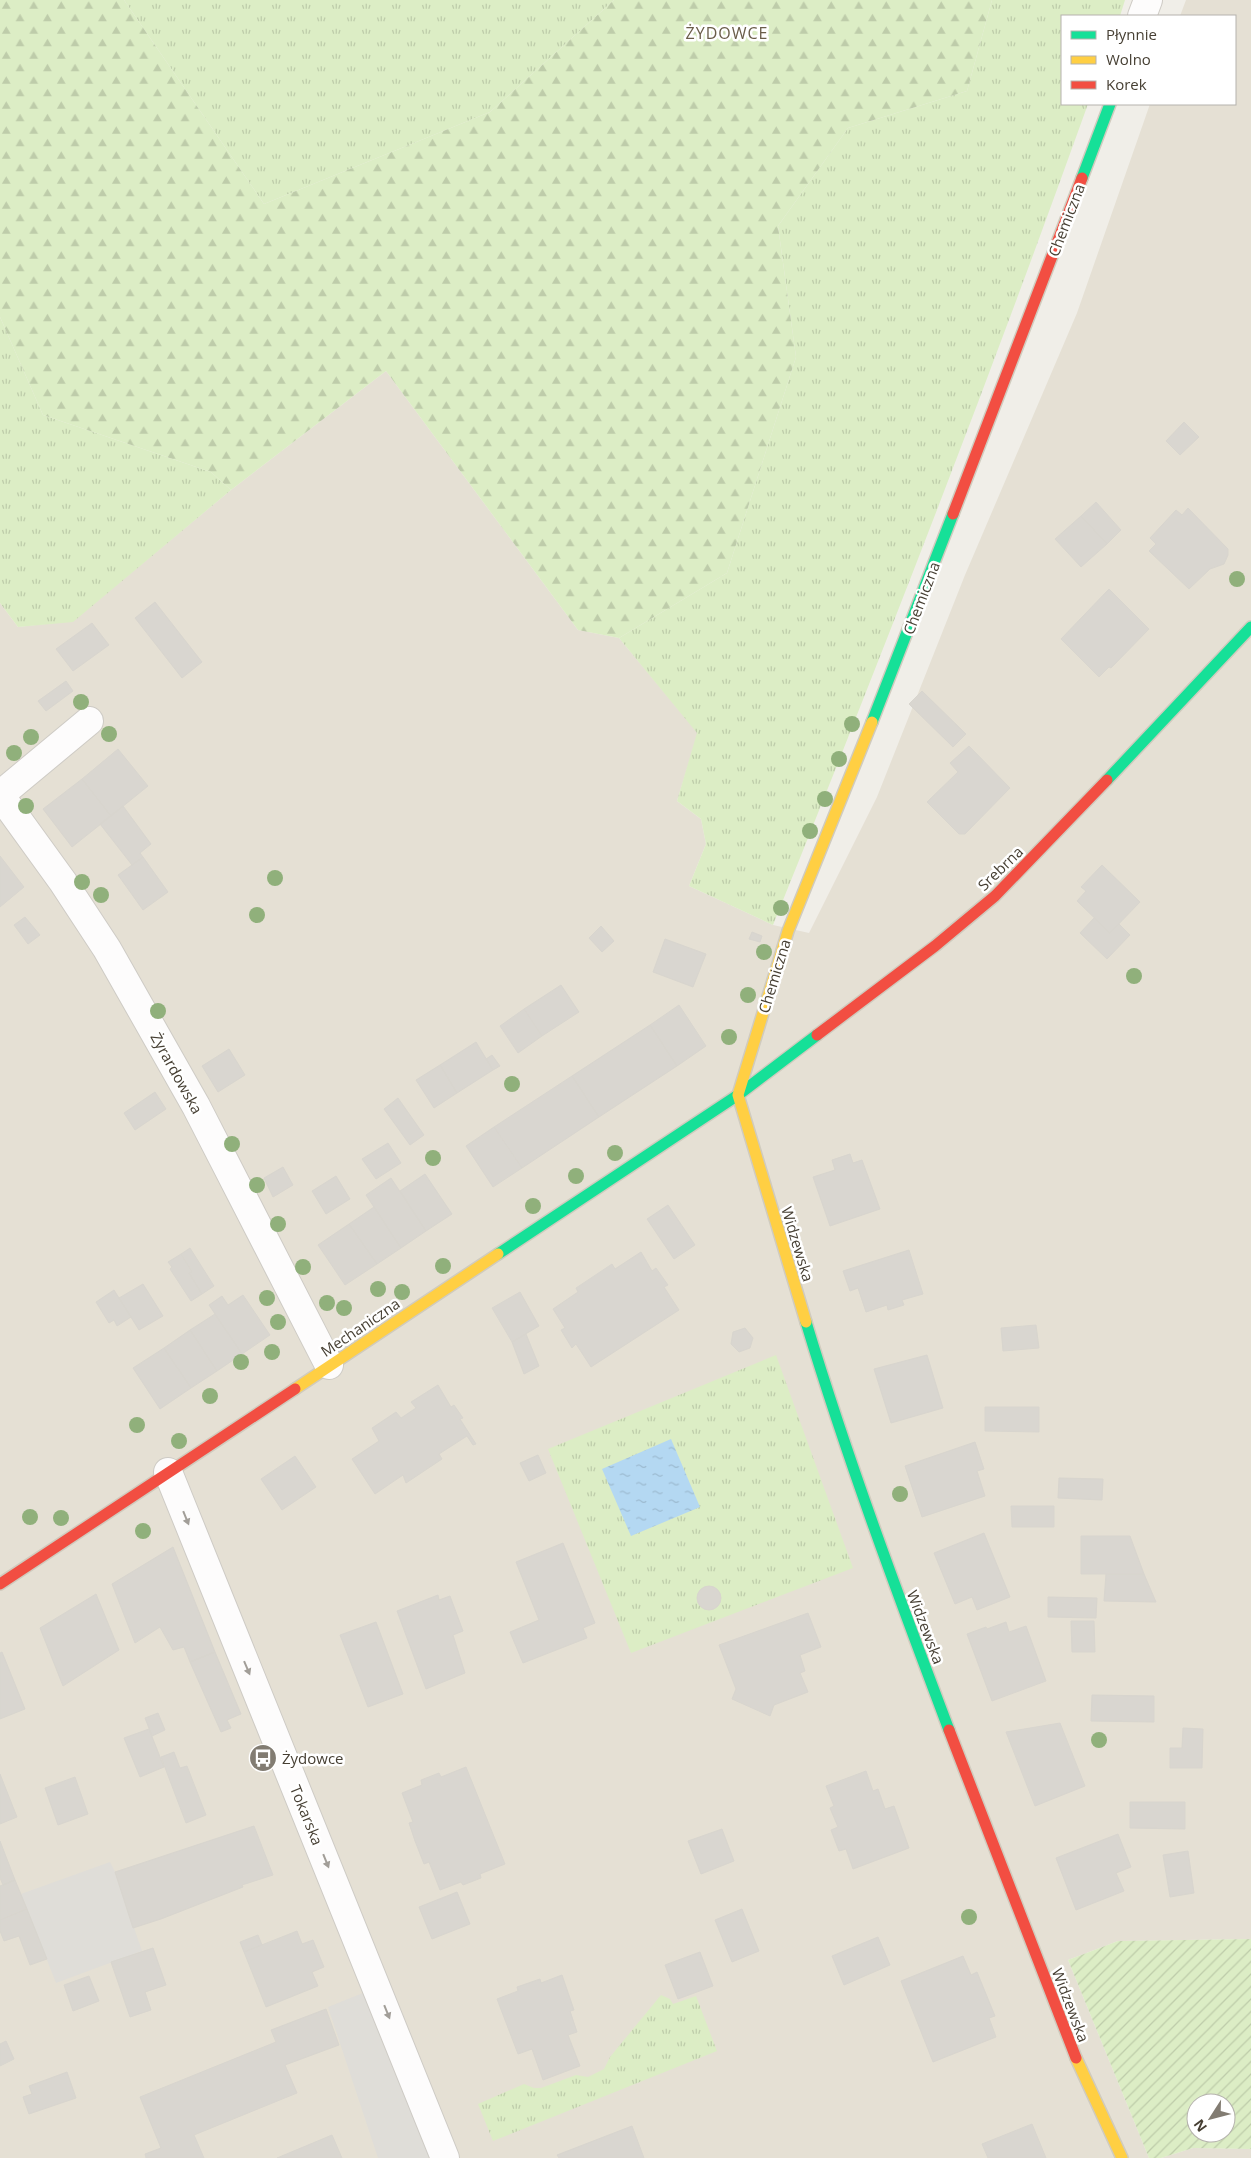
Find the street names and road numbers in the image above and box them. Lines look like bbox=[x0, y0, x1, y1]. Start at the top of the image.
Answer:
street label: Chemiczna bbox=[1043, 181, 1089, 259]
street label: Chemiczna bbox=[898, 559, 944, 637]
street label: Srebrna bbox=[973, 841, 1027, 895]
street label: Chemiczna bbox=[753, 936, 795, 1016]
street label: Żyrardowska bbox=[146, 1029, 208, 1117]
street label: Widzewska bbox=[777, 1204, 819, 1284]
street label: Mechaniczna bbox=[317, 1293, 403, 1361]
street label: Widzewska bbox=[903, 1587, 949, 1667]
street label: Tokarska bbox=[286, 1782, 328, 1848]
street label: Widzewska bbox=[1048, 1965, 1094, 2045]

